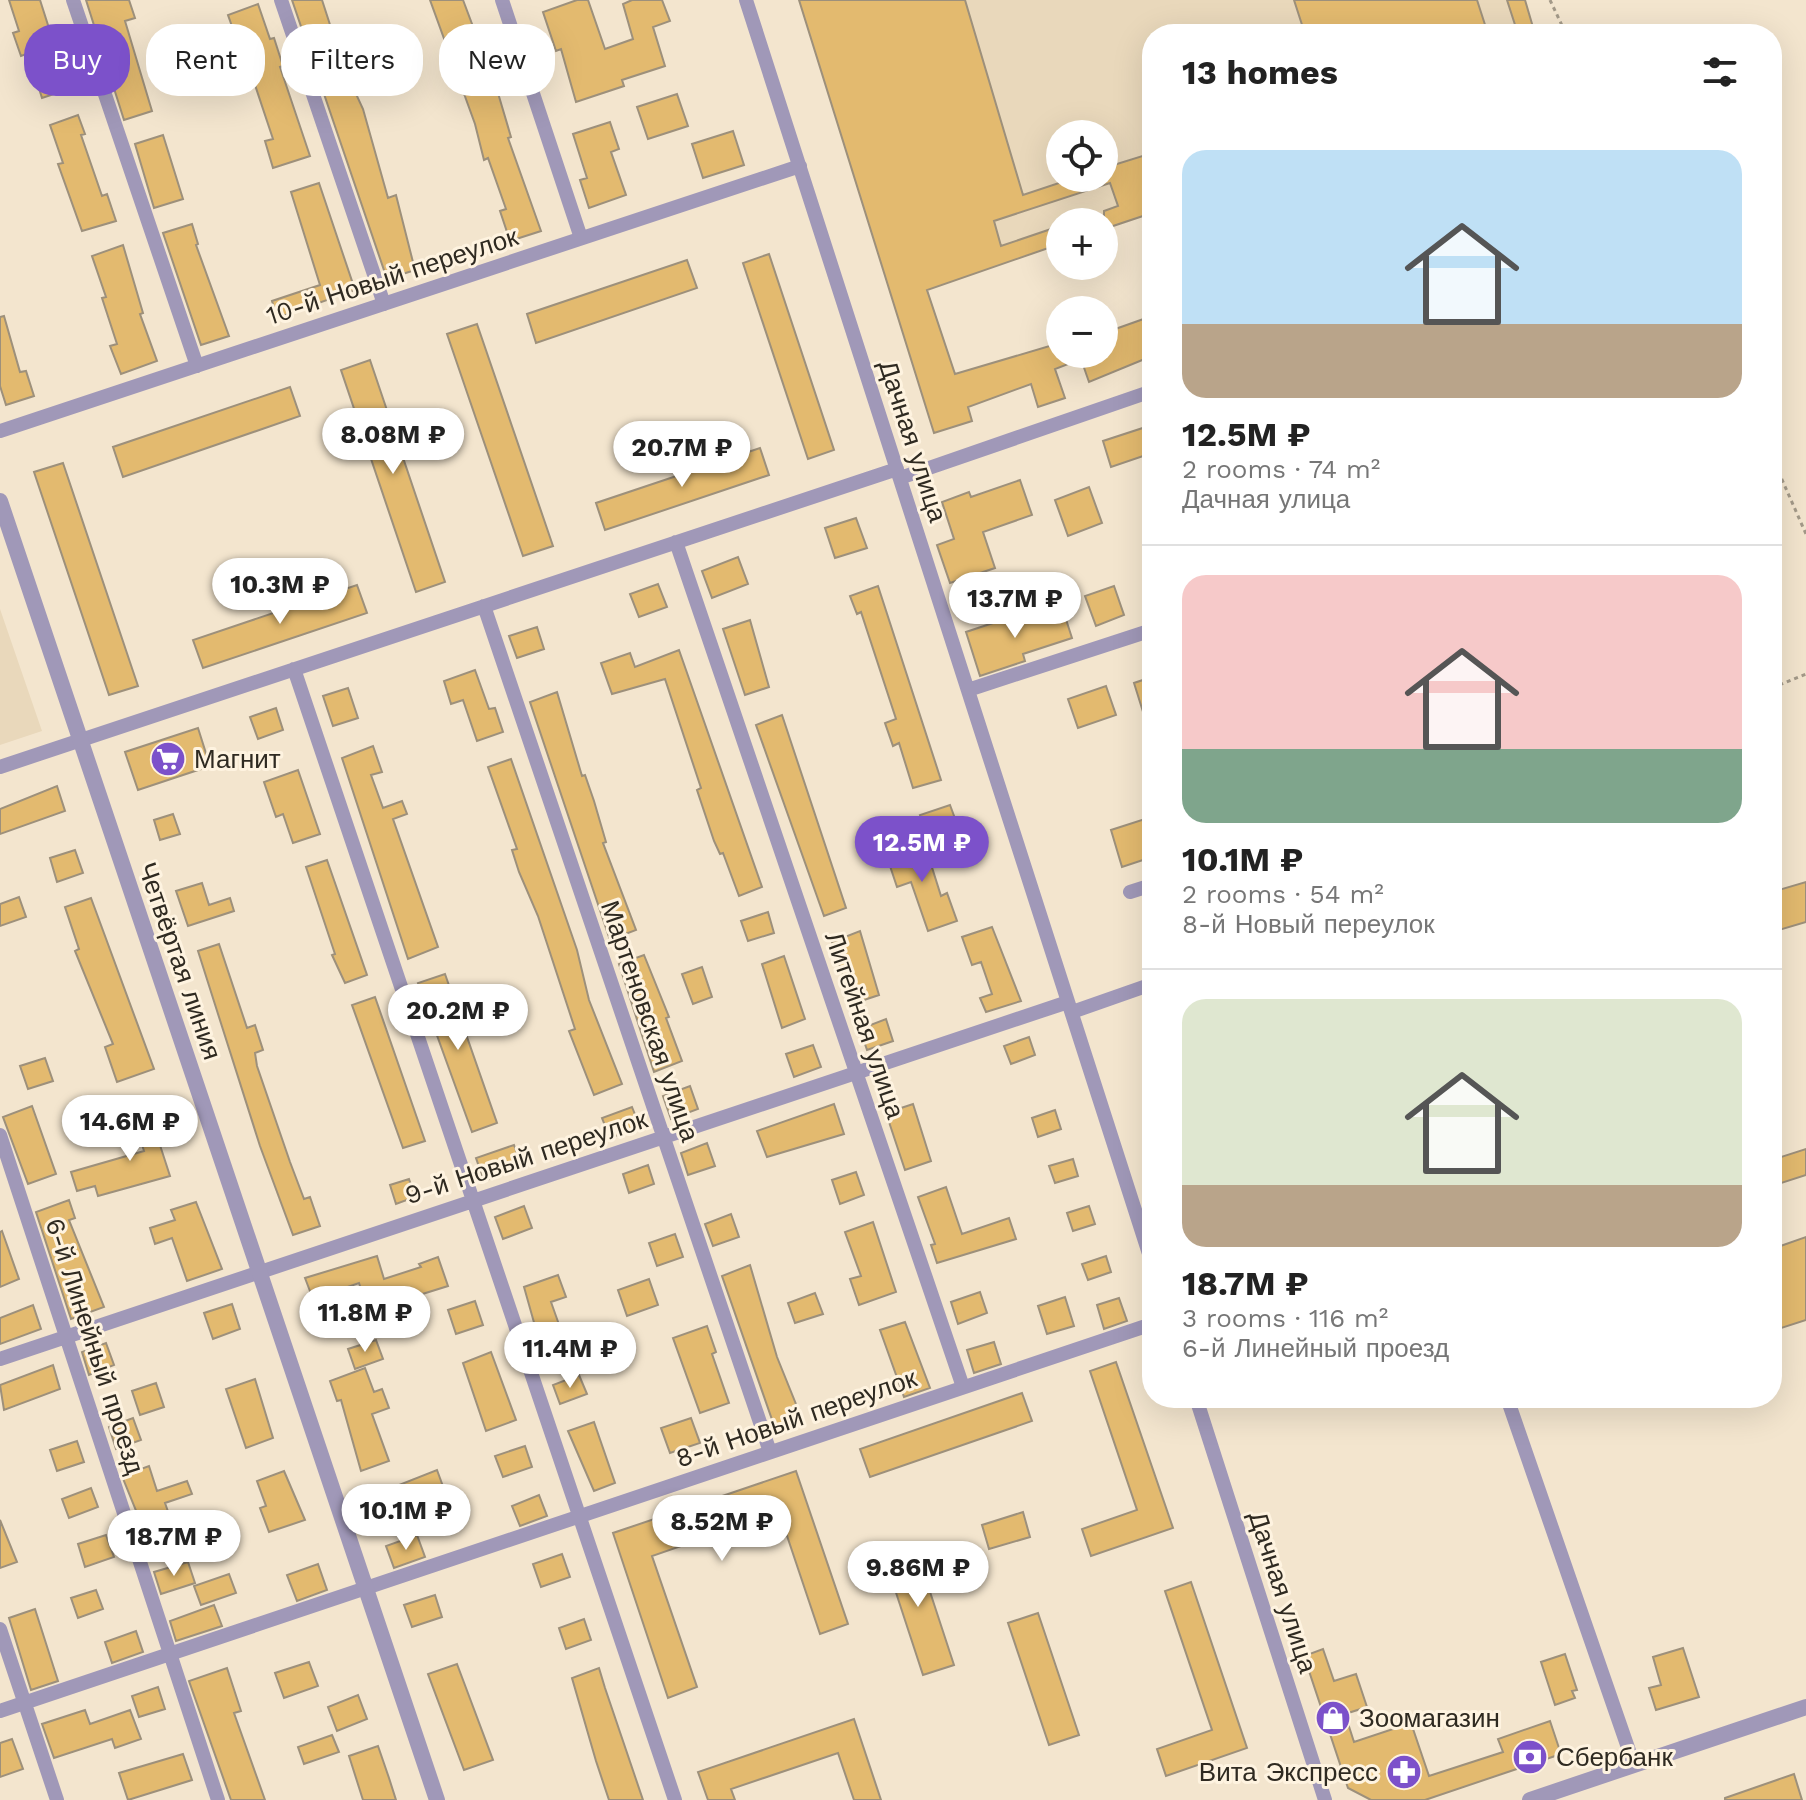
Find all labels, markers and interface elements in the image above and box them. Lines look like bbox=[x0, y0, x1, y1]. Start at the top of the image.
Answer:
chip: Buy bbox=[24, 24, 130, 96]
chip: Rent bbox=[146, 24, 265, 96]
chip: Filters bbox=[281, 24, 423, 96]
chip: New bbox=[439, 24, 555, 96]
icon: filters bbox=[1698, 50, 1742, 94]
text: 13 homes bbox=[1182, 52, 1338, 92]
map controls bbox=[1046, 120, 1118, 368]
button: locate bbox=[1046, 120, 1118, 192]
icon: home bbox=[1390, 202, 1534, 346]
button: + bbox=[1046, 208, 1118, 280]
street label: 10-й Новый переулок bbox=[262, 221, 522, 331]
button: − bbox=[1046, 296, 1118, 368]
street label: Дачная улица bbox=[873, 356, 953, 526]
pin: 8.08M ₽ bbox=[319, 408, 467, 476]
text: 12.5M ₽ bbox=[1182, 414, 1311, 454]
text: 8.08M ₽ bbox=[340, 419, 446, 449]
pin: 20.7M ₽ bbox=[608, 421, 756, 489]
text: 20.7M ₽ bbox=[631, 432, 733, 462]
text: 2 rooms · 74 m² bbox=[1182, 454, 1380, 484]
text: Дачная улица bbox=[1182, 484, 1350, 514]
pin: 10.3M ₽ bbox=[206, 558, 354, 626]
text: 10.3M ₽ bbox=[230, 569, 330, 599]
pin: 13.7M ₽ bbox=[941, 572, 1089, 640]
text: 13.7M ₽ bbox=[967, 583, 1063, 613]
icon: home bbox=[1390, 627, 1534, 771]
supermarket icon: Магнит bbox=[149, 740, 187, 778]
place label: Магнит bbox=[194, 744, 281, 774]
pin: 12.5M ₽ bbox=[848, 816, 996, 884]
text: 12.5M ₽ bbox=[873, 827, 971, 857]
text: 10.1M ₽ bbox=[1182, 839, 1303, 879]
street label: Четвёртая линия bbox=[132, 858, 228, 1064]
text: 2 rooms · 54 m² bbox=[1182, 879, 1384, 909]
street label: Мартеновская улица bbox=[595, 897, 705, 1146]
text: 8-й Новый переулок bbox=[1182, 909, 1435, 939]
street label: Литейная улица bbox=[819, 928, 911, 1123]
pin: 20.2M ₽ bbox=[384, 984, 532, 1052]
text: 20.2M ₽ bbox=[406, 995, 510, 1025]
icon: home bbox=[1390, 1051, 1534, 1195]
pin: 14.6M ₽ bbox=[56, 1095, 204, 1163]
street label: 9-й Новый переулок bbox=[401, 1103, 651, 1210]
text: 14.6M ₽ bbox=[80, 1106, 180, 1136]
street label: 6-й Линейный проезд bbox=[39, 1214, 151, 1478]
text: 18.7M ₽ bbox=[1182, 1263, 1309, 1303]
pin: 11.8M ₽ bbox=[291, 1286, 439, 1354]
text: 11.8M ₽ bbox=[317, 1297, 413, 1327]
text: 3 rooms · 116 m² bbox=[1182, 1303, 1388, 1333]
pin: 11.4M ₽ bbox=[496, 1322, 644, 1390]
text: 11.4M ₽ bbox=[522, 1333, 618, 1363]
text: 6-й Линейный проезд bbox=[1182, 1333, 1449, 1363]
street label: 8-й Новый переулок bbox=[672, 1362, 921, 1473]
pin: 10.1M ₽ bbox=[332, 1484, 480, 1552]
text: 10.1M ₽ bbox=[360, 1495, 452, 1525]
pin: 8.52M ₽ bbox=[648, 1495, 796, 1563]
text: 8.52M ₽ bbox=[670, 1506, 774, 1536]
street label: Дачная улица bbox=[1243, 1507, 1323, 1677]
pin: 18.7M ₽ bbox=[100, 1510, 248, 1578]
text: 18.7M ₽ bbox=[126, 1521, 222, 1551]
pin: 9.86M ₽ bbox=[844, 1541, 992, 1609]
text: 9.86M ₽ bbox=[866, 1552, 970, 1582]
shop icon: Зоомагазин bbox=[1314, 1699, 1352, 1737]
place label: Зоомагазин bbox=[1359, 1703, 1500, 1733]
bank icon: Сбербанк bbox=[1511, 1738, 1549, 1776]
place label: Сбербанк bbox=[1556, 1742, 1673, 1772]
pharmacy icon: Вита Экспресс bbox=[1385, 1753, 1423, 1791]
place label: Вита Экспресс bbox=[1199, 1757, 1378, 1787]

